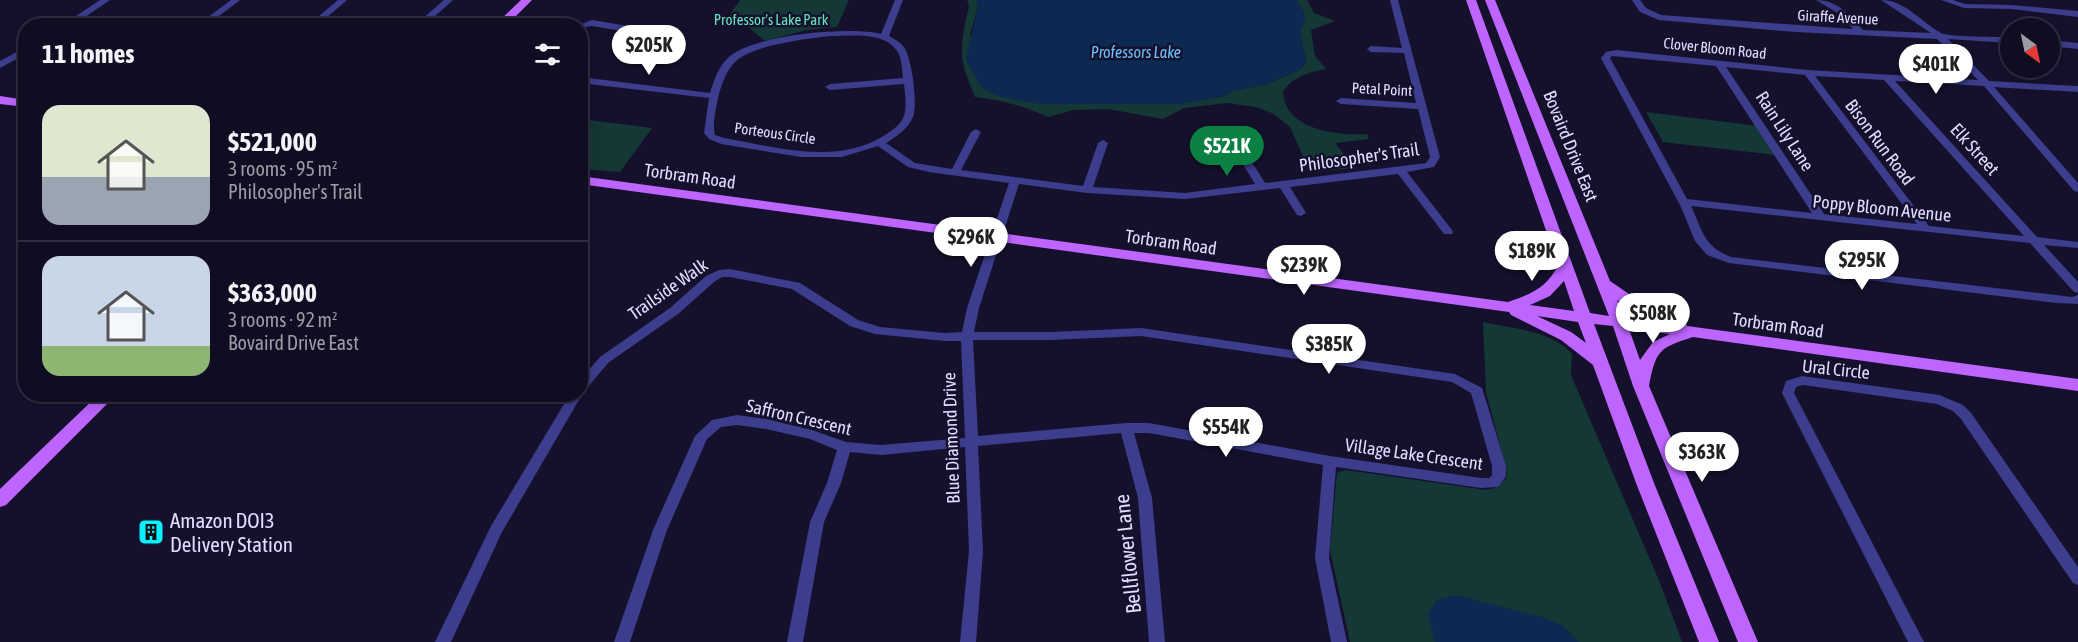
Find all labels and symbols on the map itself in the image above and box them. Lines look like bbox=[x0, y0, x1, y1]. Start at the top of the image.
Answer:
street label: Giraffe Avenue bbox=[1797, 6, 1879, 28]
park label: Professor's Lake Park bbox=[714, 11, 829, 28]
north arrow bbox=[2000, 18, 2060, 78]
pin: $205K bbox=[607, 25, 691, 76]
street label: Clover Bloom Road bbox=[1663, 34, 1767, 62]
water label: Professors Lake bbox=[1091, 43, 1181, 61]
pin: $401K bbox=[1894, 44, 1978, 95]
street label: Petal Point bbox=[1351, 79, 1413, 99]
street label: Bovaird Drive East bbox=[1539, 87, 1603, 205]
street label: Rain Lily Lane bbox=[1752, 87, 1818, 175]
street label: Bison Run Road bbox=[1841, 95, 1919, 189]
street label: Porteous Circle bbox=[733, 119, 817, 147]
street label: Elk Street bbox=[1946, 119, 2004, 179]
pin: $521K bbox=[1185, 126, 1269, 177]
street label: Philosopher's Trail bbox=[1298, 138, 1421, 176]
street label: Torbram Road bbox=[643, 159, 737, 193]
street label: Poppy Bloom Avenue bbox=[1812, 190, 1952, 226]
pin: $296K bbox=[929, 217, 1013, 268]
street label: Torbram Road bbox=[1124, 225, 1218, 259]
pin: $189K bbox=[1490, 231, 1574, 282]
pin: $295K bbox=[1820, 240, 1904, 291]
pin: $239K bbox=[1262, 245, 1346, 296]
street label: Trailside Walk bbox=[624, 254, 712, 324]
pin: $508K bbox=[1611, 293, 1695, 344]
street label: Torbram Road bbox=[1731, 308, 1825, 342]
pin: $385K bbox=[1287, 324, 1371, 375]
street label: Ural Circle bbox=[1801, 355, 1871, 383]
street label: Blue Diamond Drive bbox=[938, 372, 964, 504]
street label: Saffron Crescent bbox=[744, 395, 854, 439]
pin: $554K bbox=[1184, 407, 1268, 458]
pin: $363K bbox=[1660, 432, 1744, 483]
street label: Village Lake Crescent bbox=[1344, 434, 1484, 474]
street label: Bellflower Lane bbox=[1109, 493, 1145, 615]
place label: Amazon DOI3 Delivery Station bbox=[170, 508, 293, 556]
building icon: Amazon DOI3 Delivery Station bbox=[136, 517, 166, 547]

